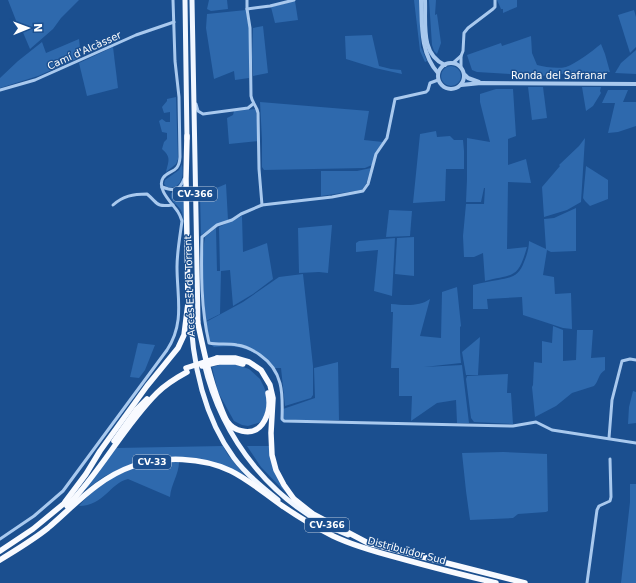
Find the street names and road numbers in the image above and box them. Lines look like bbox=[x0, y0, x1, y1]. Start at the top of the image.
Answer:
street label: Camí d'Alcàsser bbox=[45, 29, 124, 72]
street label: Ronda del Safranar bbox=[511, 70, 608, 81]
road number: CV-366 bbox=[173, 187, 217, 201]
street label: Accés Est de Torrent bbox=[182, 235, 197, 337]
road number: CV-33 bbox=[133, 455, 171, 469]
road number: CV-366 bbox=[305, 518, 349, 532]
street label: Distribuïdor Sud bbox=[366, 535, 447, 566]

